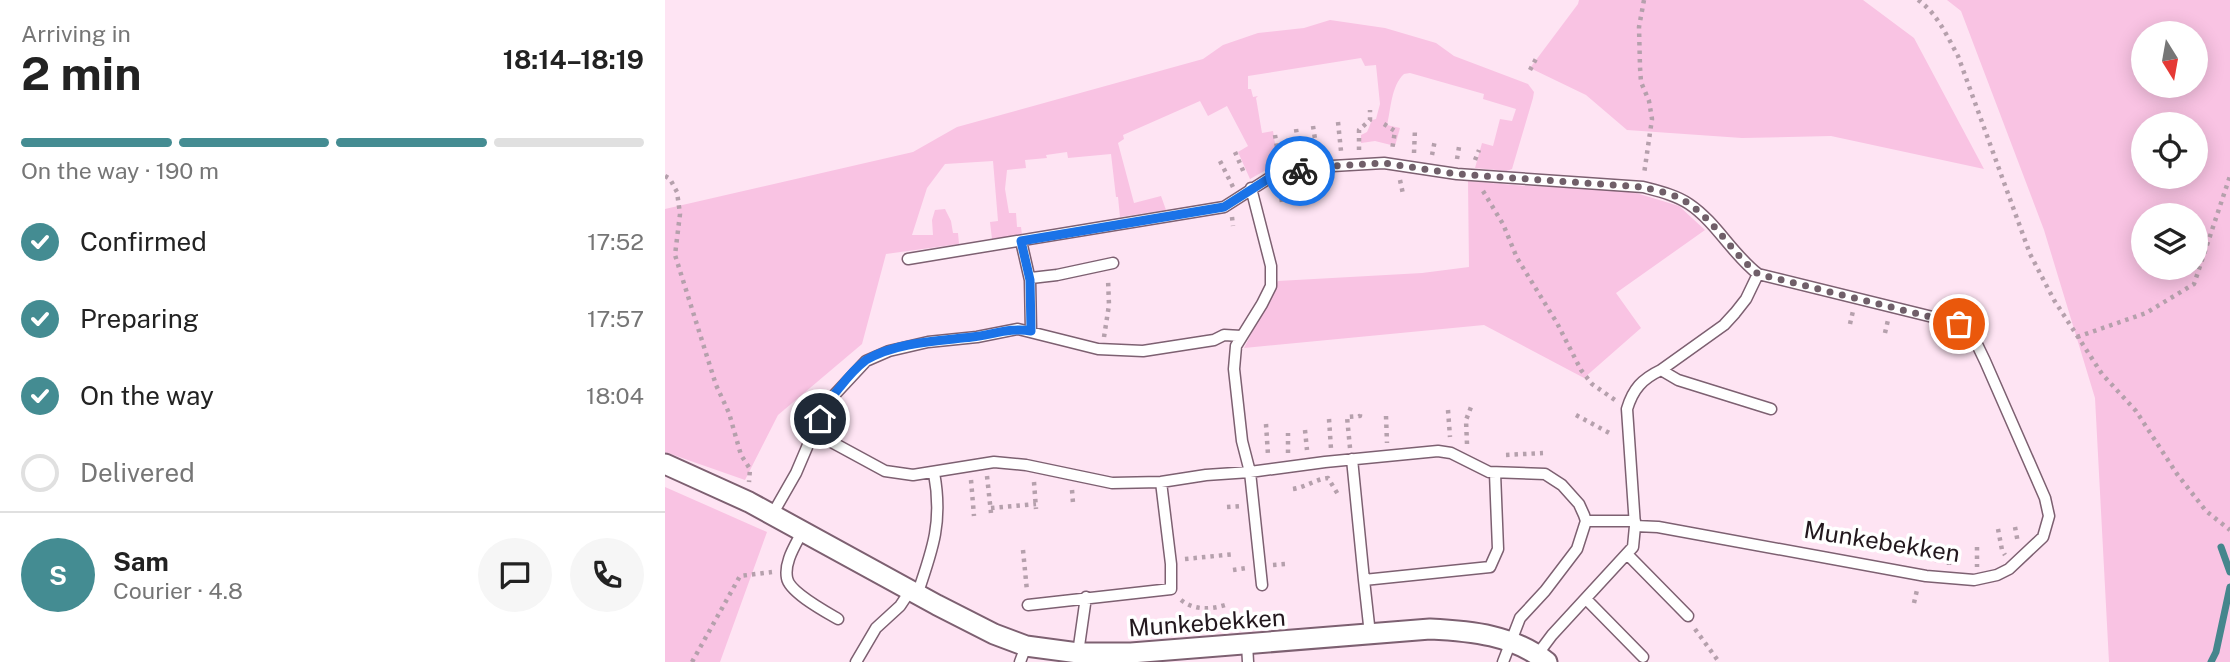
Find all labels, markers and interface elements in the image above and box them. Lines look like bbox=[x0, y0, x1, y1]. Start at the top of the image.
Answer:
text: Arriving in bbox=[21, 20, 131, 47]
north arrow bbox=[2131, 21, 2209, 98]
map controls bbox=[2131, 21, 2208, 280]
text: 18:14–18:19 bbox=[503, 44, 644, 75]
text: 2 min bbox=[21, 46, 141, 100]
button: locate bbox=[2131, 112, 2208, 189]
courier bbox=[1265, 136, 1335, 206]
icon: bike bbox=[1281, 152, 1319, 190]
text: On the way · 190 m bbox=[21, 157, 219, 184]
button: layers bbox=[2131, 203, 2208, 280]
icon: check bbox=[21, 223, 59, 261]
text: Confirmed bbox=[80, 226, 207, 257]
text: 17:52 bbox=[587, 228, 644, 255]
pin bbox=[1929, 294, 1989, 354]
icon: check bbox=[21, 300, 59, 338]
text: Preparing bbox=[80, 303, 199, 334]
text: 17:57 bbox=[587, 305, 644, 332]
icon: bag bbox=[1940, 305, 1978, 343]
icon: check bbox=[21, 377, 59, 415]
text: On the way bbox=[80, 380, 214, 411]
text: 18:04 bbox=[586, 382, 644, 409]
pin bbox=[790, 389, 850, 449]
icon: home bbox=[801, 400, 839, 438]
text: Delivered bbox=[80, 457, 195, 488]
street label: Munkebekken bbox=[1802, 515, 1962, 567]
button: chat bbox=[478, 538, 552, 612]
button: phone bbox=[570, 538, 644, 612]
text: Sam bbox=[113, 546, 169, 577]
text: S bbox=[49, 560, 67, 591]
text: Courier · 4.8 bbox=[113, 577, 243, 604]
street label: Munkebekken bbox=[1127, 603, 1287, 641]

